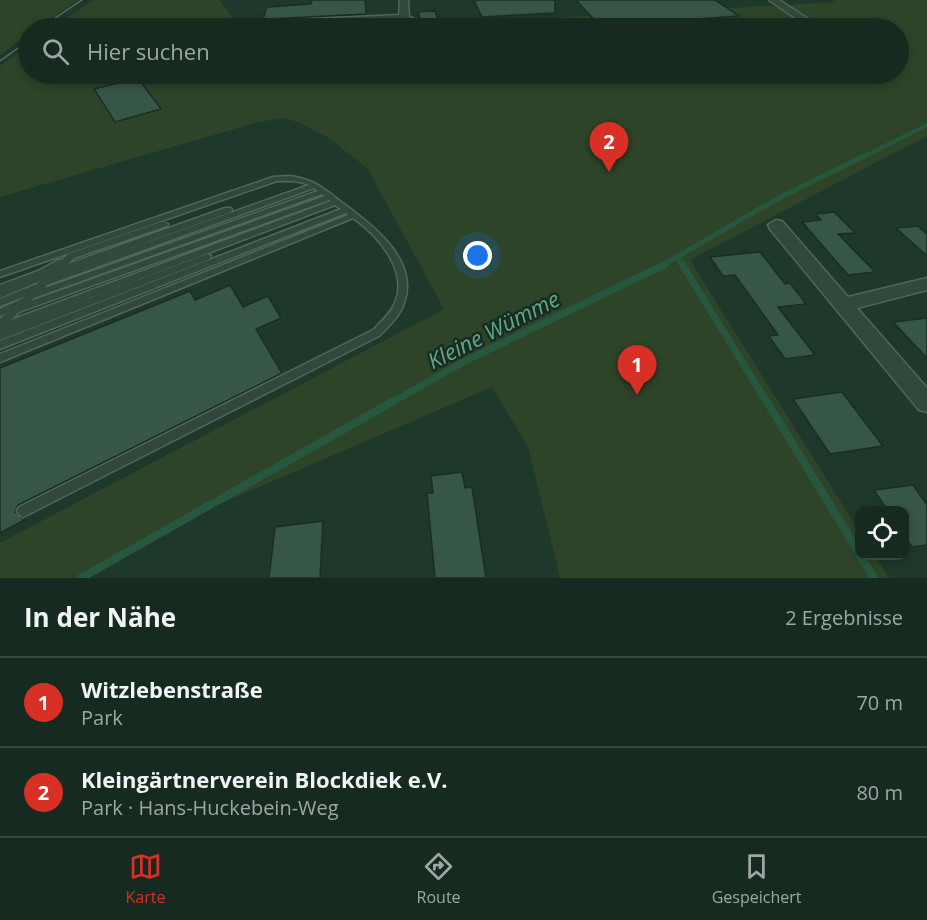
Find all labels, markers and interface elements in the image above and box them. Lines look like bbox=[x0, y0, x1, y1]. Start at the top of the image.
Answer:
search box bbox=[18, 18, 909, 84]
icon: search bbox=[39, 35, 72, 68]
text: Hier suchen bbox=[87, 36, 210, 66]
pin: 2 bbox=[590, 122, 628, 172]
your location bbox=[463, 241, 492, 270]
water label: Kleine Wümme bbox=[422, 283, 564, 375]
pin: 1 bbox=[618, 346, 656, 395]
map controls bbox=[855, 506, 909, 560]
button: locate bbox=[855, 506, 909, 560]
text: In der Nähe bbox=[24, 599, 176, 635]
text: 2 Ergebnisse bbox=[785, 604, 903, 631]
text: Witzlebenstraße bbox=[81, 674, 263, 704]
text: 1 bbox=[38, 689, 49, 716]
text: 70 m bbox=[856, 689, 903, 716]
text: Park bbox=[81, 704, 123, 731]
text: Kleingärtnerverein Blockdiek e.V. bbox=[81, 764, 448, 794]
text: 2 bbox=[38, 779, 49, 806]
text: 80 m bbox=[856, 779, 903, 806]
text: Park · Hans-Huckebein-Weg bbox=[81, 794, 339, 821]
tab: Karte bbox=[126, 850, 165, 908]
tab: Route bbox=[417, 850, 461, 908]
tab: Gespeichert bbox=[712, 850, 801, 908]

